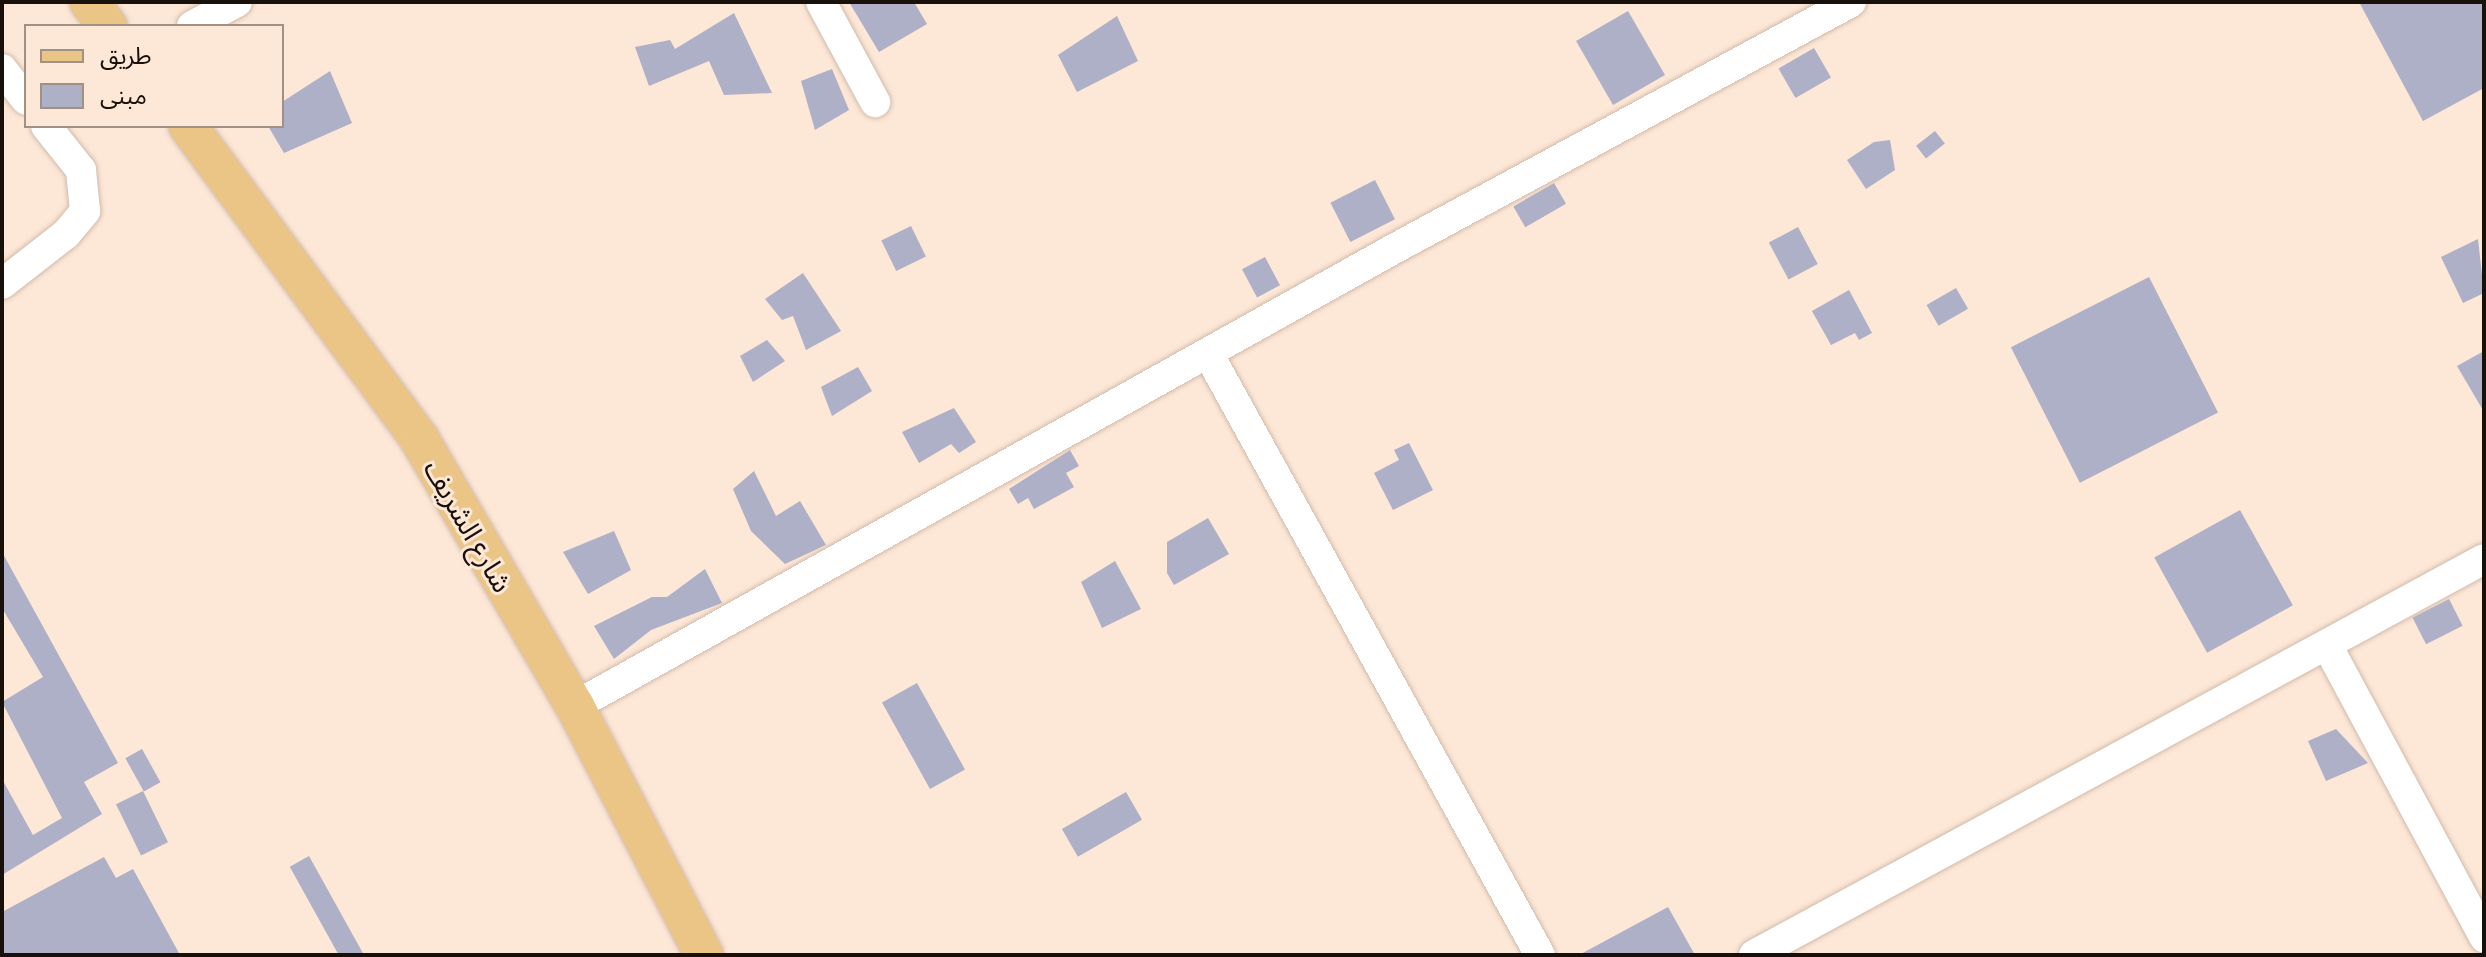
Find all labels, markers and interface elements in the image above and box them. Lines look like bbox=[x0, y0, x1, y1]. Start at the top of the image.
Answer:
legend bbox=[24, 24, 284, 128]
text: طريق bbox=[100, 36, 152, 71]
text: مبنى bbox=[100, 76, 147, 111]
street label: شارع الشريف bbox=[419, 453, 521, 597]

